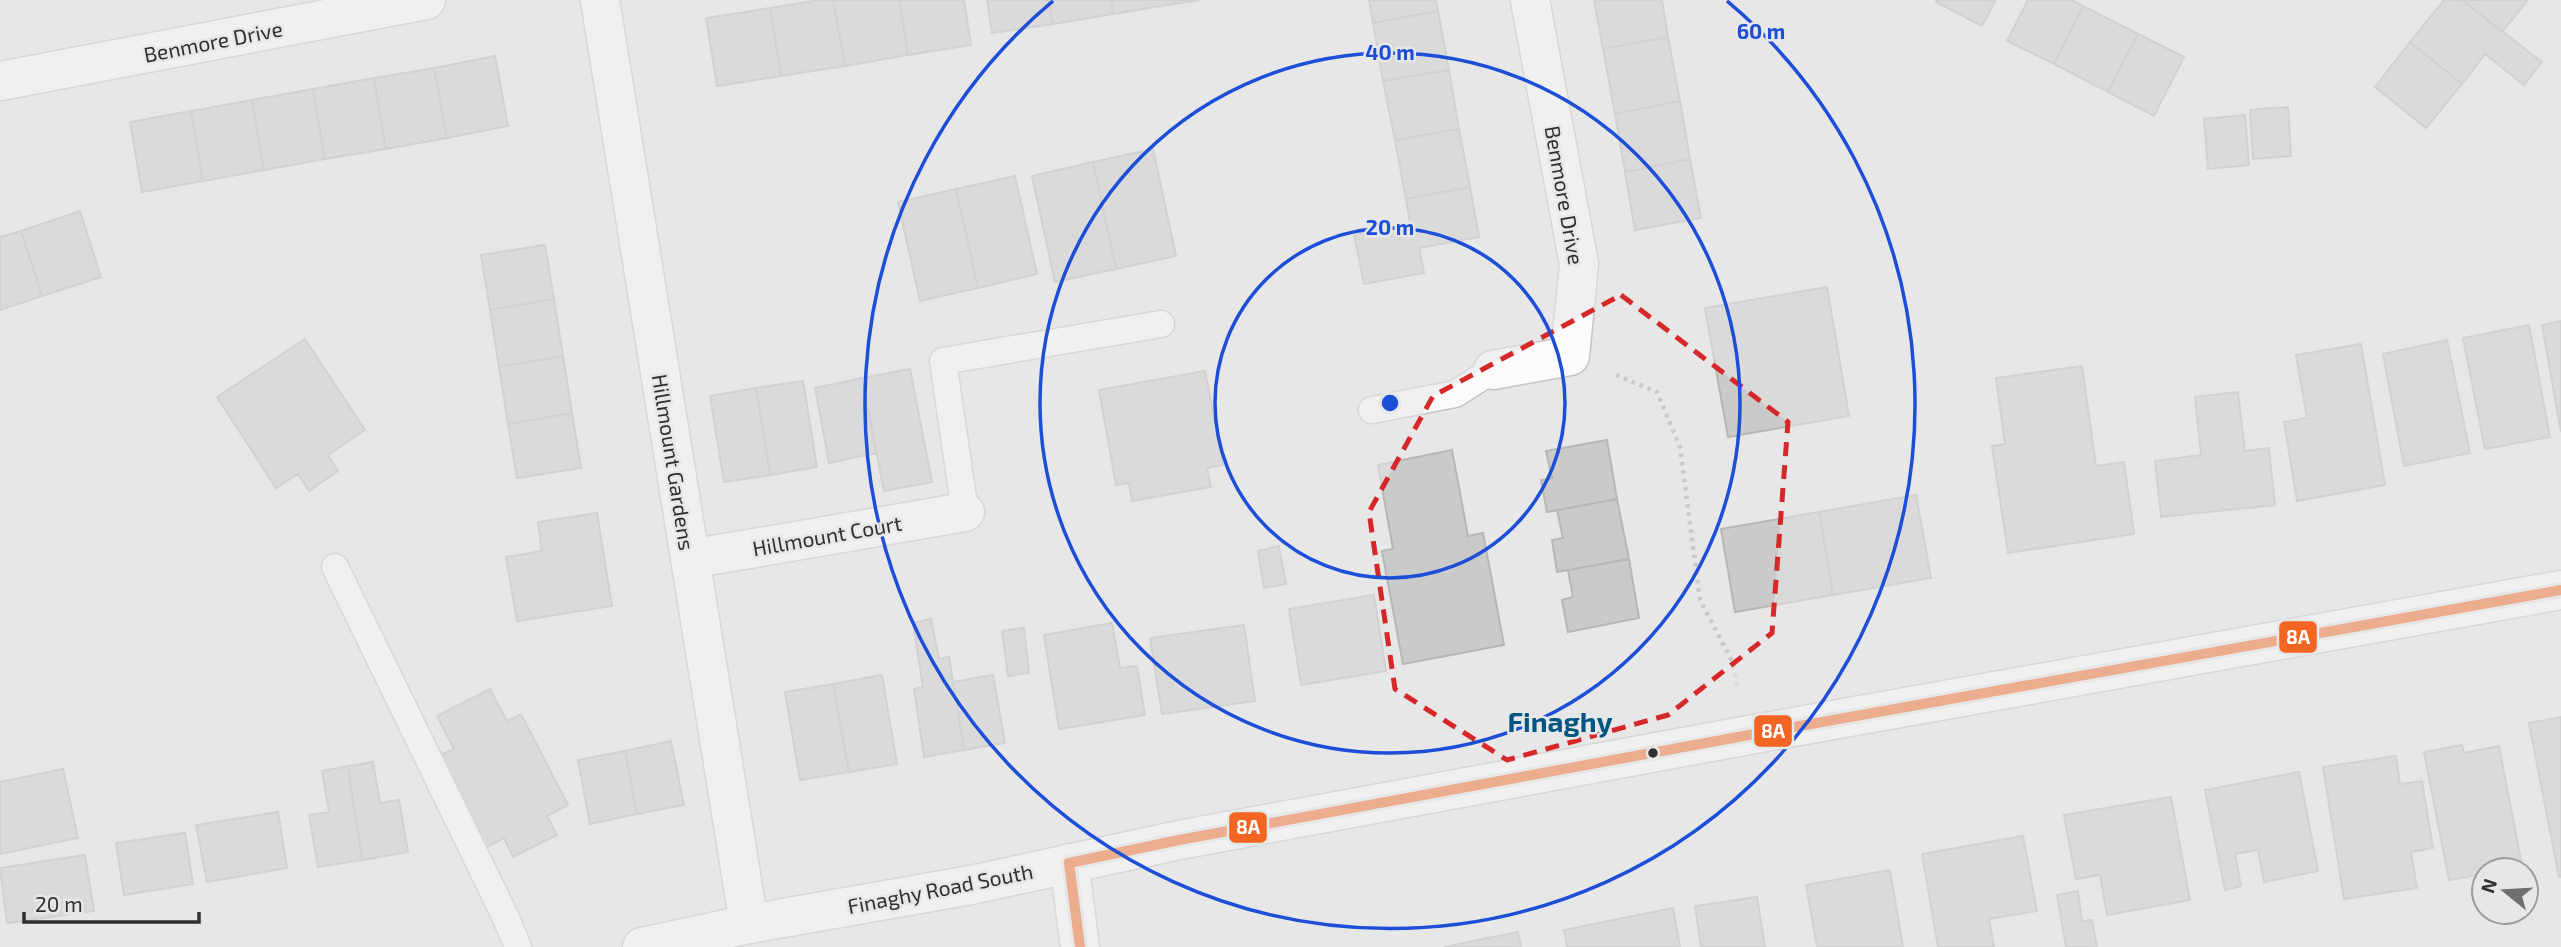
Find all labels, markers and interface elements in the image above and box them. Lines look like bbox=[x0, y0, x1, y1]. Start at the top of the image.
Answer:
street label: Benmore Drive bbox=[142, 15, 284, 67]
text: 60 m bbox=[1737, 18, 1785, 43]
text: 40 m bbox=[1365, 39, 1415, 64]
street label: Benmore Drive bbox=[1540, 124, 1590, 266]
text: 20 m bbox=[1366, 214, 1414, 239]
street label: Hillmount Gardens bbox=[648, 372, 700, 552]
centre of rings bbox=[1378, 391, 1402, 415]
street label: Hillmount Court bbox=[750, 510, 904, 560]
line badge: 8A bbox=[2278, 620, 2318, 654]
text: 8A bbox=[2286, 625, 2311, 648]
district label: Finaghy bbox=[1507, 704, 1613, 738]
line badge: 8A bbox=[1753, 714, 1793, 748]
text: 8A bbox=[1761, 719, 1786, 742]
unlabelled marker bbox=[1646, 746, 1660, 760]
line badge: 8A bbox=[1228, 811, 1268, 844]
text: 8A bbox=[1236, 815, 1261, 838]
north arrow bbox=[2470, 856, 2540, 926]
street label: Finaghy Road South bbox=[845, 858, 1035, 918]
text: N bbox=[2475, 876, 2501, 896]
scale bar bbox=[24, 880, 200, 924]
text: 20 m bbox=[35, 891, 83, 916]

